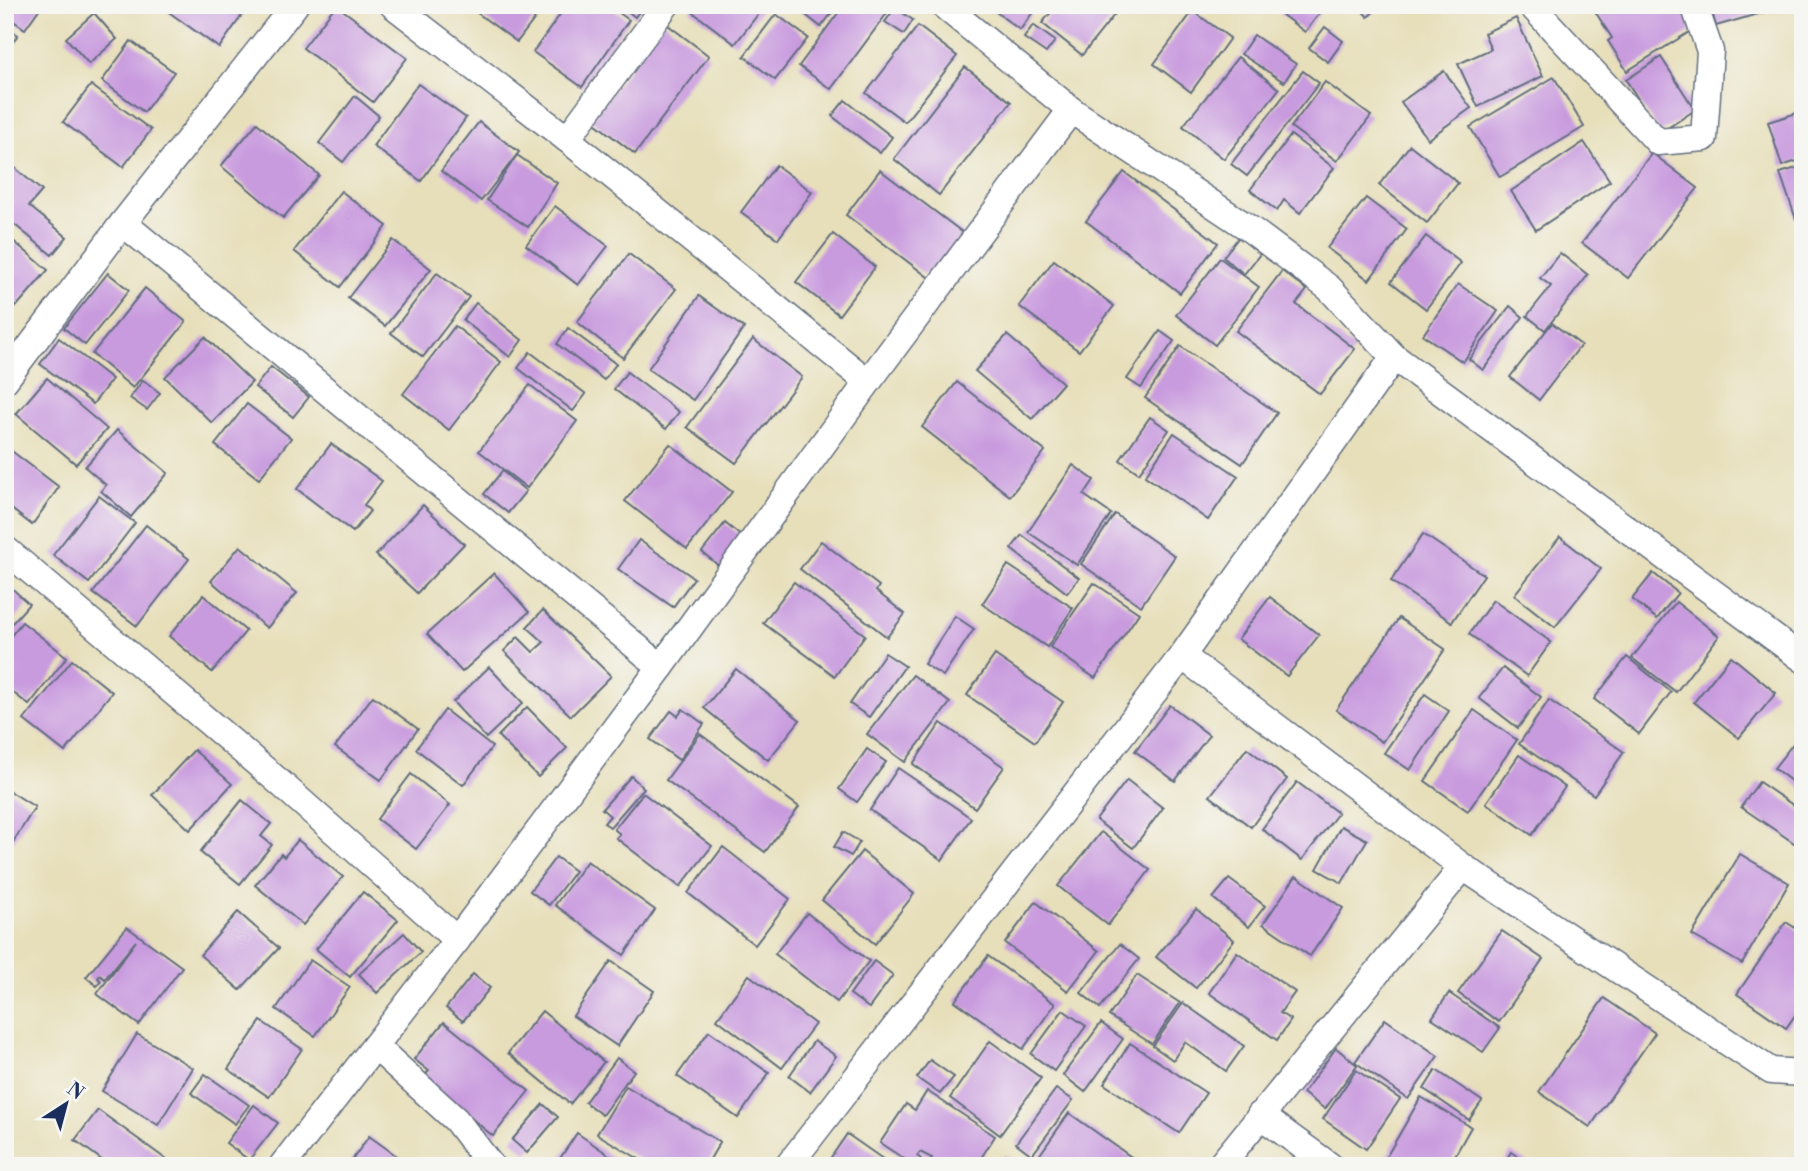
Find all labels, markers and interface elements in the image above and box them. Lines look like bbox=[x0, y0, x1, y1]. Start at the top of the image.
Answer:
north arrow bbox=[32, 1070, 102, 1140]
text: N bbox=[62, 1077, 89, 1105]

